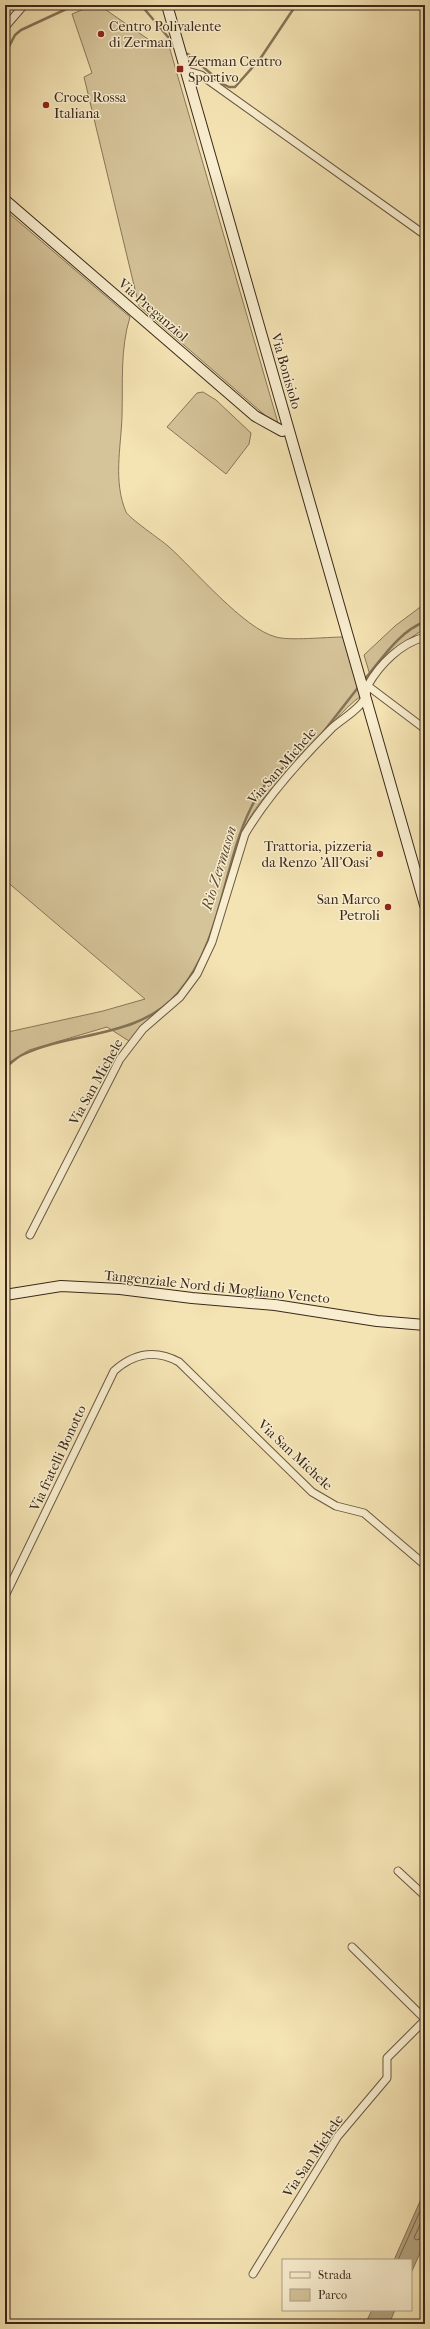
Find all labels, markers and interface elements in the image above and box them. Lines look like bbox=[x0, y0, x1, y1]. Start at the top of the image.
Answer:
place label: Centro Polivalente di Zerman bbox=[109, 18, 221, 51]
marker: Centro Polivalente di Zerman bbox=[96, 29, 106, 39]
place label: Zerman Centro Sportivo bbox=[188, 53, 282, 86]
marker: Zerman Centro Sportivo bbox=[175, 64, 185, 74]
place label: Croce Rossa Italiana bbox=[54, 89, 127, 122]
marker: Croce Rossa Italiana bbox=[41, 100, 51, 110]
street label: Via Preganziol bbox=[114, 274, 192, 345]
street label: Via Bonisiolo bbox=[267, 330, 305, 411]
street label: Via San Michele bbox=[243, 724, 320, 808]
water label: Rio Zermason bbox=[197, 824, 240, 913]
place label: Trattoria, pizzeria da Renzo 'All'Oasi' bbox=[262, 838, 373, 871]
marker: Trattoria, pizzeria da Renzo 'All'Oasi' bbox=[375, 849, 385, 859]
place label: San Marco Petroli bbox=[317, 891, 380, 924]
marker: San Marco Petroli bbox=[383, 902, 393, 912]
street label: Via San Michele bbox=[65, 1036, 127, 1129]
street label: Tangenziale Nord di Mogliano Veneto bbox=[103, 1267, 331, 1307]
street label: Via fratelli Bonotto bbox=[26, 1402, 90, 1515]
street label: Via San Michele bbox=[253, 1415, 336, 1494]
street label: Via San Michele bbox=[279, 2111, 347, 2201]
legend bbox=[282, 2259, 412, 2311]
text: Strada bbox=[318, 2268, 352, 2282]
text: Parco bbox=[318, 2288, 347, 2302]

